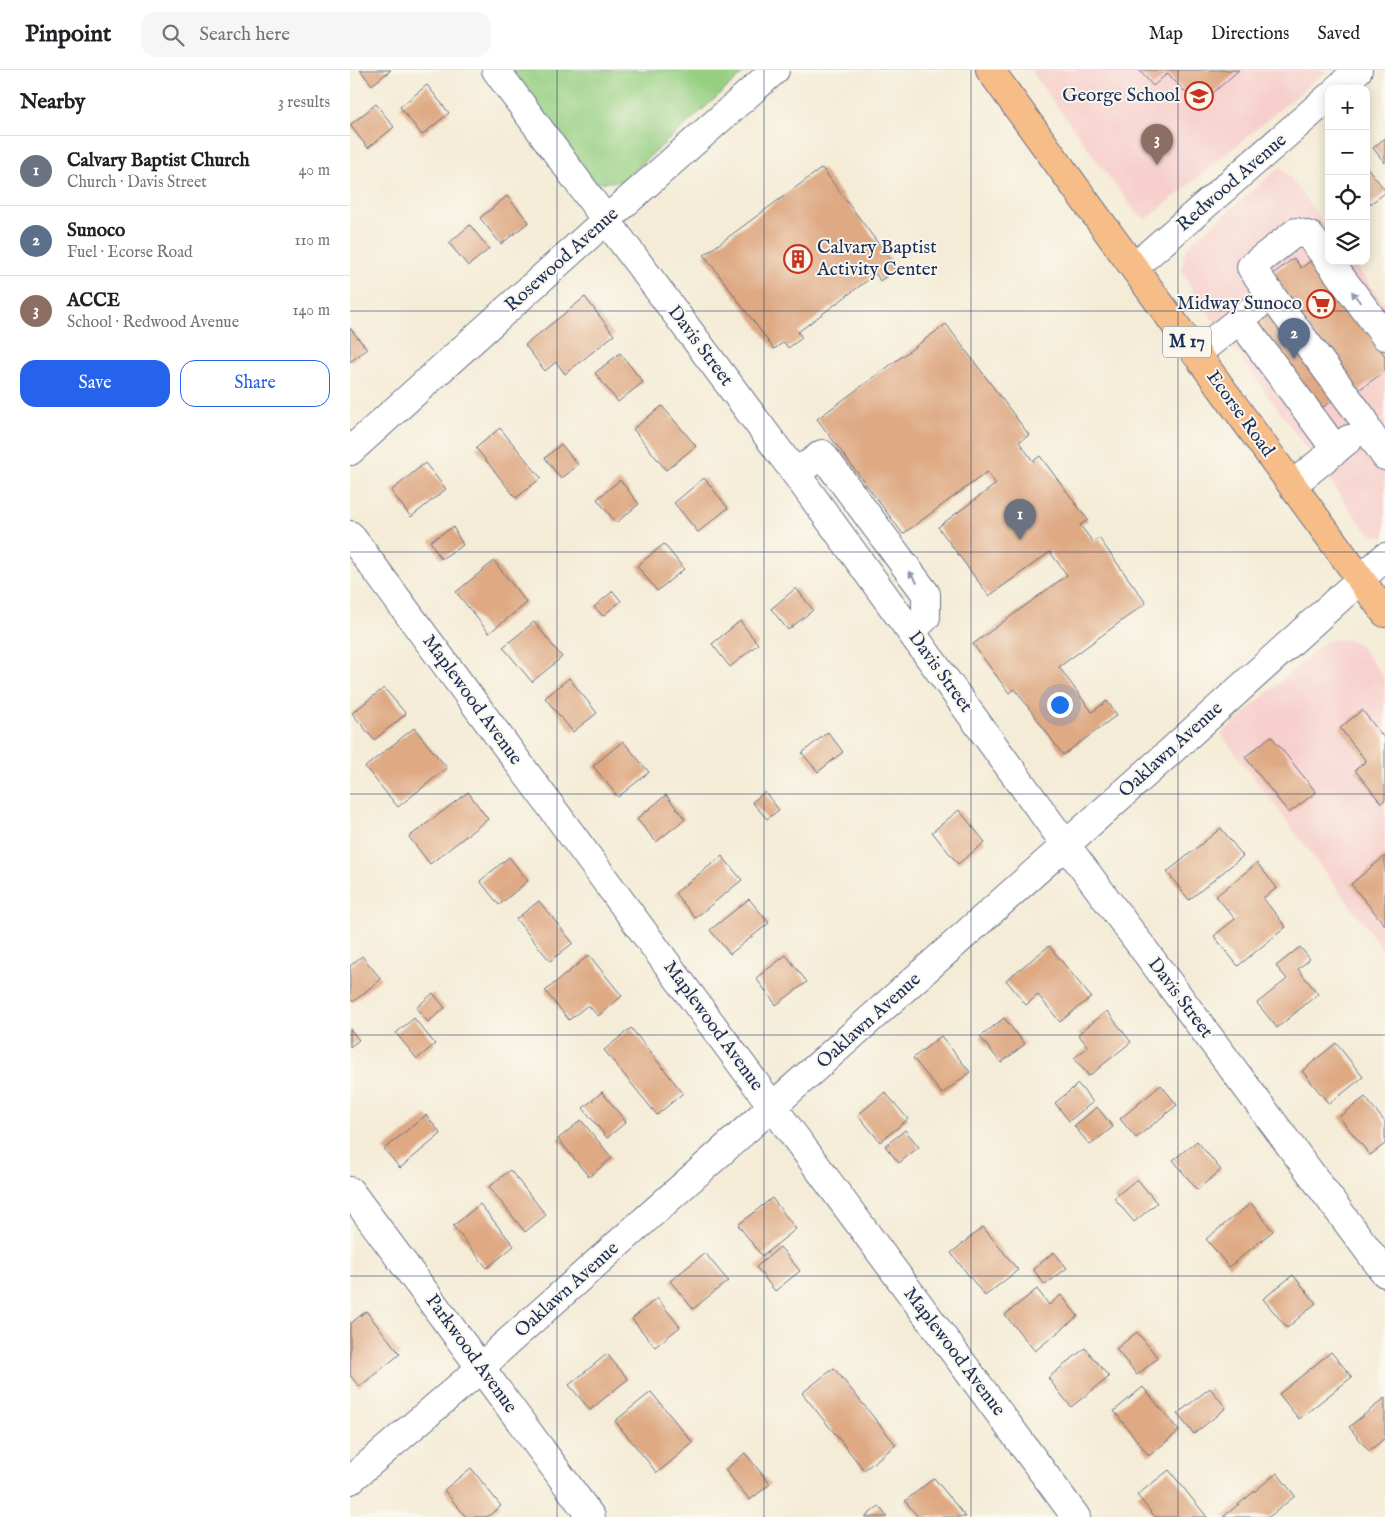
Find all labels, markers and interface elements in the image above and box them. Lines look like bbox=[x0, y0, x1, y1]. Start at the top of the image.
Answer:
search box bbox=[141, 12, 491, 57]
text: Pinpoint bbox=[25, 19, 111, 50]
icon: search bbox=[159, 21, 187, 49]
text: Search here bbox=[199, 23, 290, 47]
text: Map bbox=[1149, 23, 1183, 46]
text: Directions bbox=[1211, 23, 1289, 46]
text: Saved bbox=[1317, 23, 1360, 46]
school or university icon: George School bbox=[1184, 81, 1214, 111]
place label: George School bbox=[1062, 84, 1181, 108]
map controls bbox=[1325, 85, 1370, 265]
button: + bbox=[1325, 85, 1370, 130]
text: Nearby bbox=[20, 89, 85, 116]
text: 3 results bbox=[278, 93, 330, 113]
pin: 3 bbox=[1141, 124, 1173, 165]
street label: Redwood Avenue bbox=[1172, 128, 1292, 237]
button: − bbox=[1325, 130, 1370, 175]
text: Calvary Baptist Church bbox=[67, 149, 250, 173]
text: 1 bbox=[33, 161, 39, 181]
text: 40 m bbox=[298, 161, 330, 181]
text: Church · Davis Street bbox=[67, 173, 207, 193]
button: locate bbox=[1325, 175, 1370, 220]
street label: Rosewood Avenue bbox=[500, 202, 624, 317]
text: Sunoco bbox=[67, 219, 125, 243]
button: layers bbox=[1325, 220, 1370, 265]
text: 2 bbox=[32, 231, 40, 251]
text: 110 m bbox=[294, 231, 330, 251]
place label: Calvary Baptist Activity Center bbox=[816, 236, 938, 282]
text: Fuel · Ecorse Road bbox=[67, 243, 193, 263]
building icon: Calvary Baptist Activity Center bbox=[783, 244, 813, 274]
text: ACCE bbox=[67, 289, 120, 313]
supermarket icon: Midway Sunoco bbox=[1306, 289, 1336, 319]
one-way arrow bbox=[1350, 291, 1361, 304]
place label: Midway Sunoco bbox=[1177, 292, 1302, 316]
text: 3 bbox=[33, 301, 39, 321]
text: 140 m bbox=[292, 301, 330, 321]
street label: Davis Street bbox=[662, 301, 738, 391]
text: School · Redwood Avenue bbox=[67, 313, 239, 333]
pin: 2 bbox=[1278, 318, 1310, 359]
road number: M 17 bbox=[1163, 326, 1211, 358]
button: Save bbox=[20, 360, 170, 407]
button: Share bbox=[180, 360, 330, 407]
street label: Ecorse Road bbox=[1201, 366, 1280, 463]
pin: 1 bbox=[1004, 499, 1036, 540]
one-way arrow bbox=[908, 570, 918, 584]
street label: Davis Street bbox=[902, 627, 978, 718]
street label: Maplewood Avenue bbox=[417, 630, 528, 770]
your location bbox=[1047, 692, 1073, 718]
street label: Oaklawn Avenue bbox=[1114, 697, 1228, 803]
street label: Davis Street bbox=[1142, 953, 1218, 1043]
street label: Maplewood Avenue bbox=[658, 956, 769, 1096]
street label: Oaklawn Avenue bbox=[812, 968, 926, 1074]
street label: Oaklawn Avenue bbox=[510, 1237, 624, 1343]
street label: Maplewood Avenue bbox=[898, 1283, 1010, 1421]
street label: Parkwood Avenue bbox=[420, 1290, 522, 1418]

